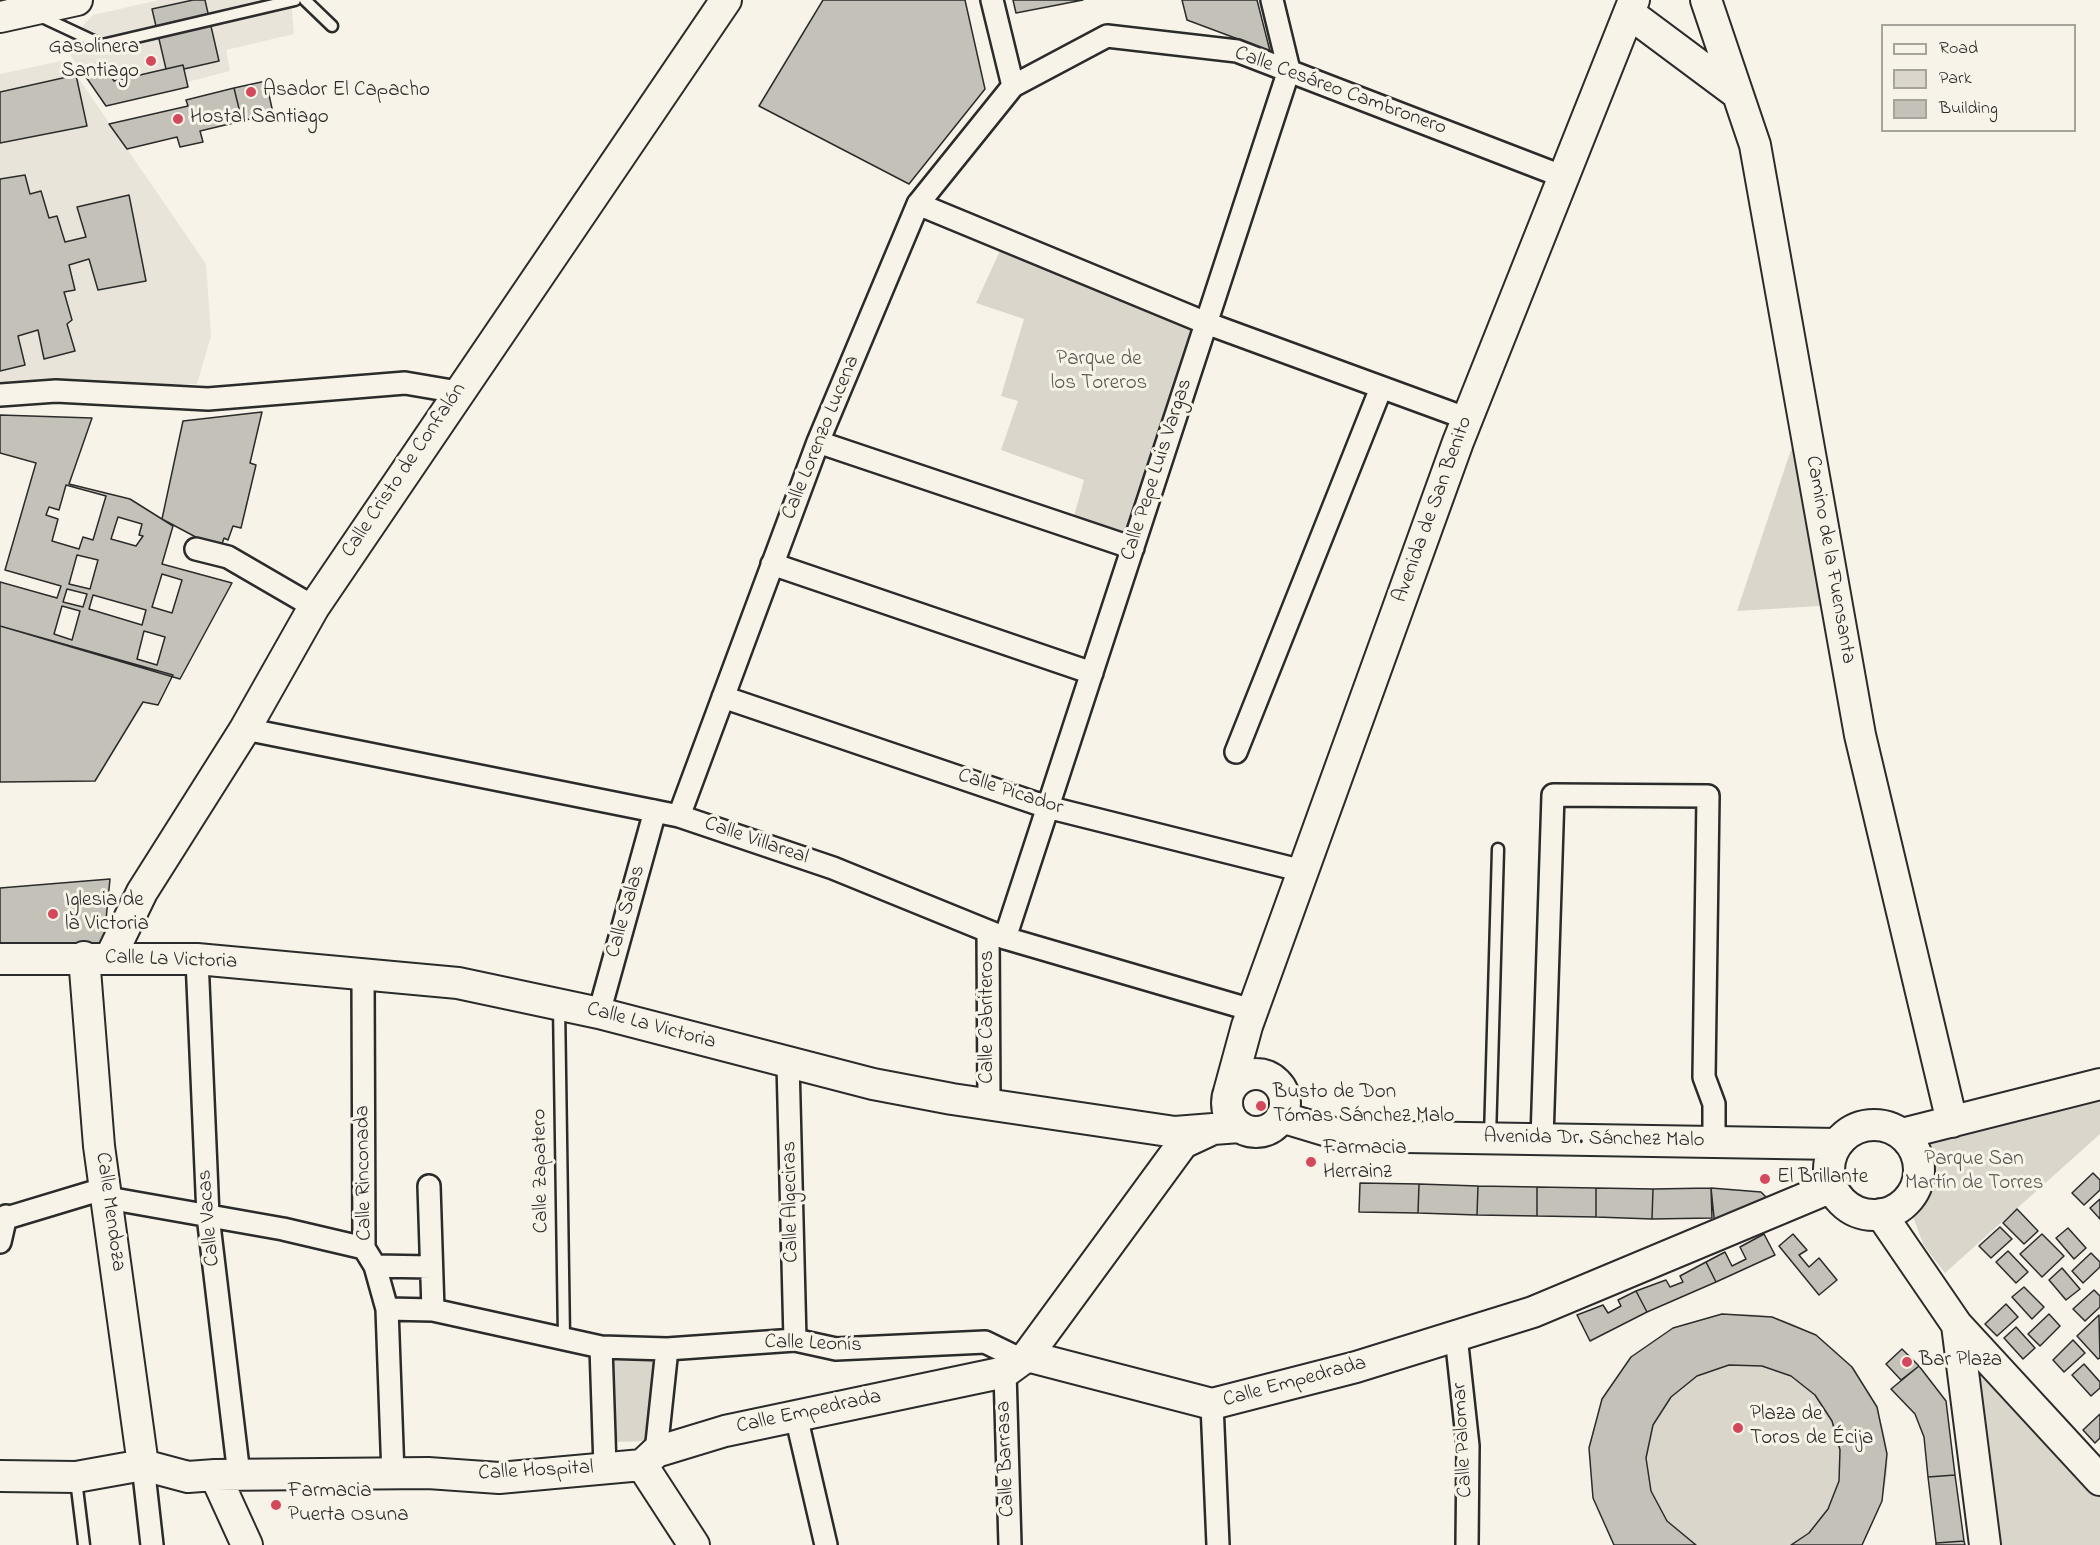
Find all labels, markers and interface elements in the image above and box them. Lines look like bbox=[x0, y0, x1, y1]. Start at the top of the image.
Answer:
legend bbox=[1881, 24, 2076, 132]
place label: Gasolinera Santiago bbox=[49, 36, 139, 86]
text: Road bbox=[1939, 36, 1978, 62]
street label: Calle Cesáreo Cambronero bbox=[1231, 42, 1449, 142]
marker: Gasolinera Santiago bbox=[144, 54, 158, 68]
text: Park bbox=[1939, 66, 1972, 92]
place label: Asador El Capacho bbox=[263, 79, 430, 105]
marker: Asador El Capacho bbox=[244, 85, 258, 99]
text: Building bbox=[1939, 96, 1998, 122]
place label: Hostal Santiago bbox=[190, 106, 329, 132]
marker: Hostal Santiago bbox=[171, 112, 185, 126]
park label: Parque de los Toreros bbox=[1051, 348, 1147, 398]
street label: Calle Lorenzo Lucena bbox=[778, 352, 866, 524]
street label: Calle Pepe Luis Vargas bbox=[1117, 376, 1199, 564]
street label: Calle Cristo de Confalón bbox=[337, 379, 473, 563]
street label: Avenida de San Benito bbox=[1389, 414, 1479, 606]
street label: Camino de la Fuensanta bbox=[1798, 454, 1860, 666]
street label: Calle Picador bbox=[954, 764, 1066, 822]
street label: Calle Villareal bbox=[701, 812, 811, 872]
street label: Calle Salas bbox=[602, 863, 652, 961]
place label: Iglesia de la Victoria bbox=[65, 889, 149, 939]
marker: Iglesia de la Victoria bbox=[46, 907, 60, 921]
street label: Calle La Victoria bbox=[104, 946, 238, 976]
street label: Calle Cabriteros bbox=[976, 950, 1002, 1084]
street label: Calle La Victoria bbox=[584, 998, 718, 1056]
place label: Busto de Don Tómas Sánchez Malo bbox=[1273, 1081, 1454, 1131]
marker: Busto de Don Tómas Sánchez Malo bbox=[1254, 1099, 1268, 1113]
street label: Calle Rinconada bbox=[351, 1105, 379, 1241]
street label: Calle Zapatero bbox=[528, 1109, 556, 1233]
street label: Avenida Dr. Sánchez Malo bbox=[1483, 1125, 1705, 1155]
place label: Farmacia Herrainz bbox=[1323, 1137, 1407, 1187]
street label: Calle Algeciras bbox=[778, 1141, 806, 1263]
park label: Parque San Martín de Torres bbox=[1905, 1148, 2043, 1198]
street label: Calle Mendoza bbox=[88, 1151, 130, 1273]
marker: Farmacia Herrainz bbox=[1304, 1155, 1318, 1169]
place label: El Brillante bbox=[1777, 1166, 1868, 1192]
street label: Calle Vacas bbox=[193, 1169, 227, 1267]
marker: El Brillante bbox=[1758, 1172, 1772, 1186]
street label: Calle Leonís bbox=[764, 1331, 862, 1359]
place label: Bar Plaza bbox=[1919, 1349, 2002, 1375]
street label: Calle Empedrada bbox=[1221, 1352, 1369, 1414]
marker: Bar Plaza bbox=[1900, 1355, 1914, 1369]
street label: Calle Palomar bbox=[1448, 1382, 1480, 1498]
street label: Calle Empedrada bbox=[734, 1385, 884, 1441]
street label: Calle Barrasa bbox=[992, 1400, 1022, 1518]
place label: Plaza de Toros de Écija bbox=[1750, 1403, 1873, 1453]
marker: Plaza de Toros de Écija bbox=[1731, 1421, 1745, 1435]
street label: Calle Hospital bbox=[478, 1456, 594, 1488]
place label: Farmacia Puerta Osuna bbox=[288, 1480, 409, 1530]
marker: Farmacia Puerta Osuna bbox=[269, 1498, 283, 1512]

